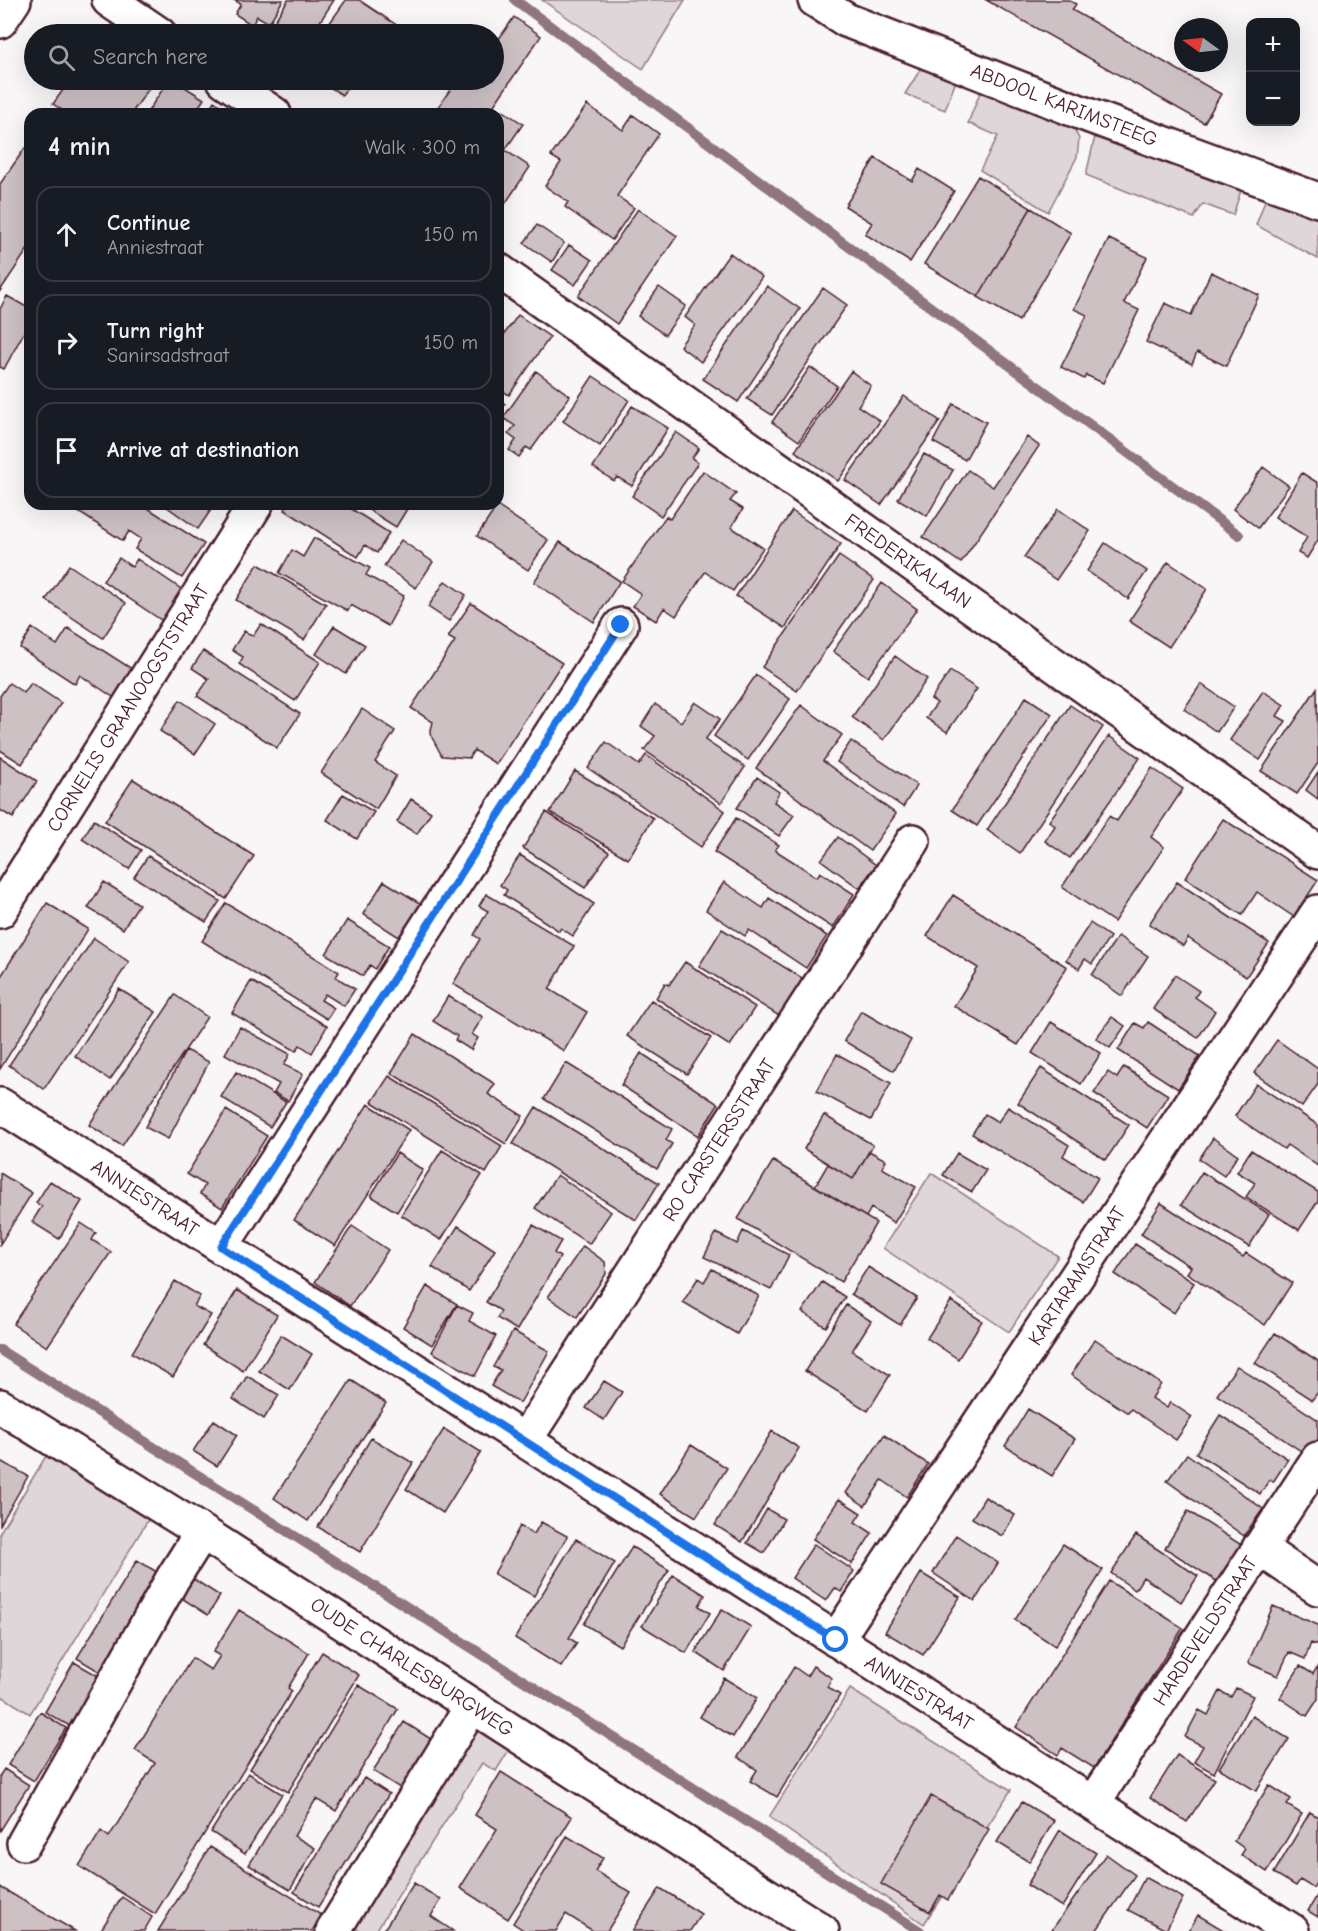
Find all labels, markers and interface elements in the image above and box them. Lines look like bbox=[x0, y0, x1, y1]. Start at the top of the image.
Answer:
north arrow bbox=[1174, 18, 1228, 72]
map controls bbox=[1246, 18, 1300, 126]
button: + bbox=[1246, 18, 1300, 72]
search box bbox=[24, 24, 504, 90]
icon: search bbox=[45, 41, 78, 74]
text: Search here bbox=[93, 44, 208, 70]
street label: ABDOOL KARIMSTEEG bbox=[967, 59, 1161, 151]
button: − bbox=[1246, 72, 1300, 126]
text: 4 min bbox=[48, 132, 111, 162]
text: Walk · 300 m bbox=[365, 136, 480, 159]
text: Continue bbox=[107, 210, 190, 236]
icon: ahead bbox=[50, 218, 83, 251]
text: 150 m bbox=[424, 223, 478, 246]
text: Anniestraat bbox=[107, 236, 203, 259]
text: Turn right bbox=[107, 318, 204, 344]
icon: right bbox=[50, 326, 83, 359]
text: 150 m bbox=[424, 331, 478, 354]
text: Sanirsadstraat bbox=[107, 344, 229, 367]
icon: arrive bbox=[50, 434, 83, 467]
text: Arrive at destination bbox=[107, 437, 299, 463]
street label: FREDERIKALAAN bbox=[840, 509, 976, 613]
street label: CORNELIS GRAANOOGSTSTRAAT bbox=[42, 579, 214, 836]
route end bbox=[607, 611, 633, 637]
street label: RO CARSTERSSTRAAT bbox=[658, 1054, 781, 1226]
street label: ANNIESTRAAT bbox=[87, 1155, 203, 1242]
street label: KARTARAMSTRAAT bbox=[1024, 1202, 1131, 1350]
street label: HARDEVELDSTRAAT bbox=[1148, 1551, 1262, 1710]
street label: OUDE CHARLESBURGWEG bbox=[306, 1593, 518, 1741]
route start bbox=[822, 1626, 848, 1652]
street label: ANNIESTRAAT bbox=[861, 1651, 978, 1736]

